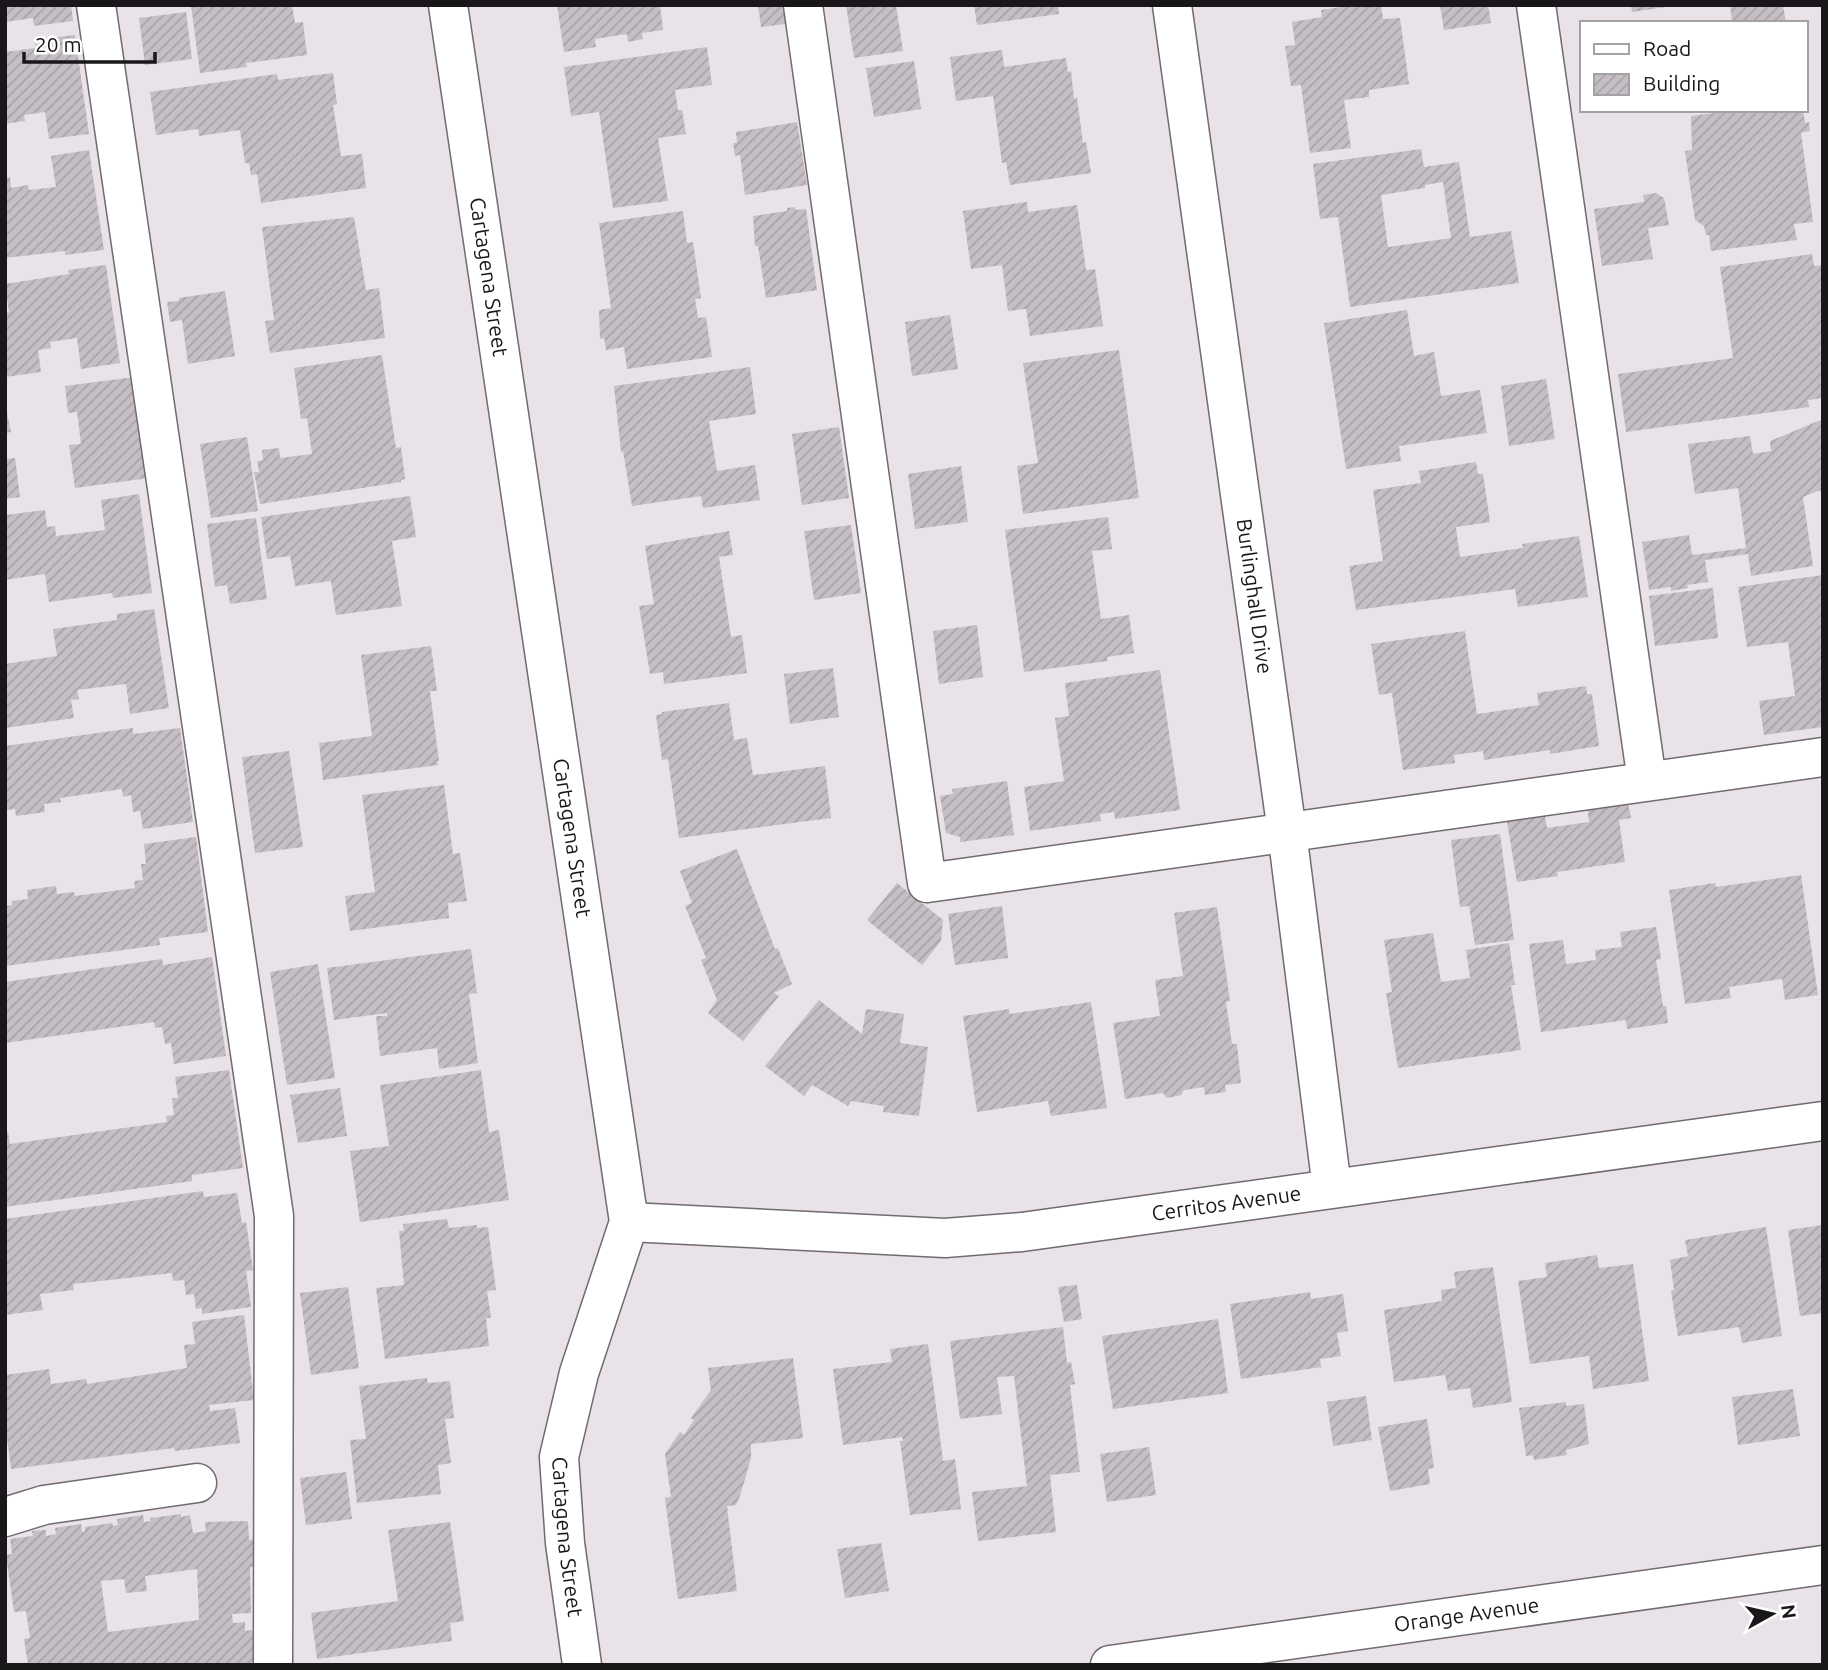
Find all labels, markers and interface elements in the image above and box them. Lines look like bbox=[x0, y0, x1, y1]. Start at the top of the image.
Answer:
scale bar bbox=[24, 21, 156, 65]
legend bbox=[1580, 21, 1807, 112]
text: 20 m bbox=[35, 32, 82, 56]
text: Road bbox=[1643, 36, 1691, 60]
text: Building bbox=[1643, 71, 1720, 95]
street label: Cartagena Street bbox=[466, 196, 513, 358]
street label: Burlinghall Drive bbox=[1233, 517, 1278, 675]
street label: Cartagena Street bbox=[549, 756, 597, 919]
street label: Cerritos Avenue bbox=[1150, 1180, 1303, 1225]
street label: Cartagena Street bbox=[548, 1456, 588, 1618]
north arrow bbox=[1737, 1579, 1807, 1649]
street label: Orange Avenue bbox=[1392, 1592, 1540, 1636]
text: N bbox=[1777, 1603, 1801, 1620]

